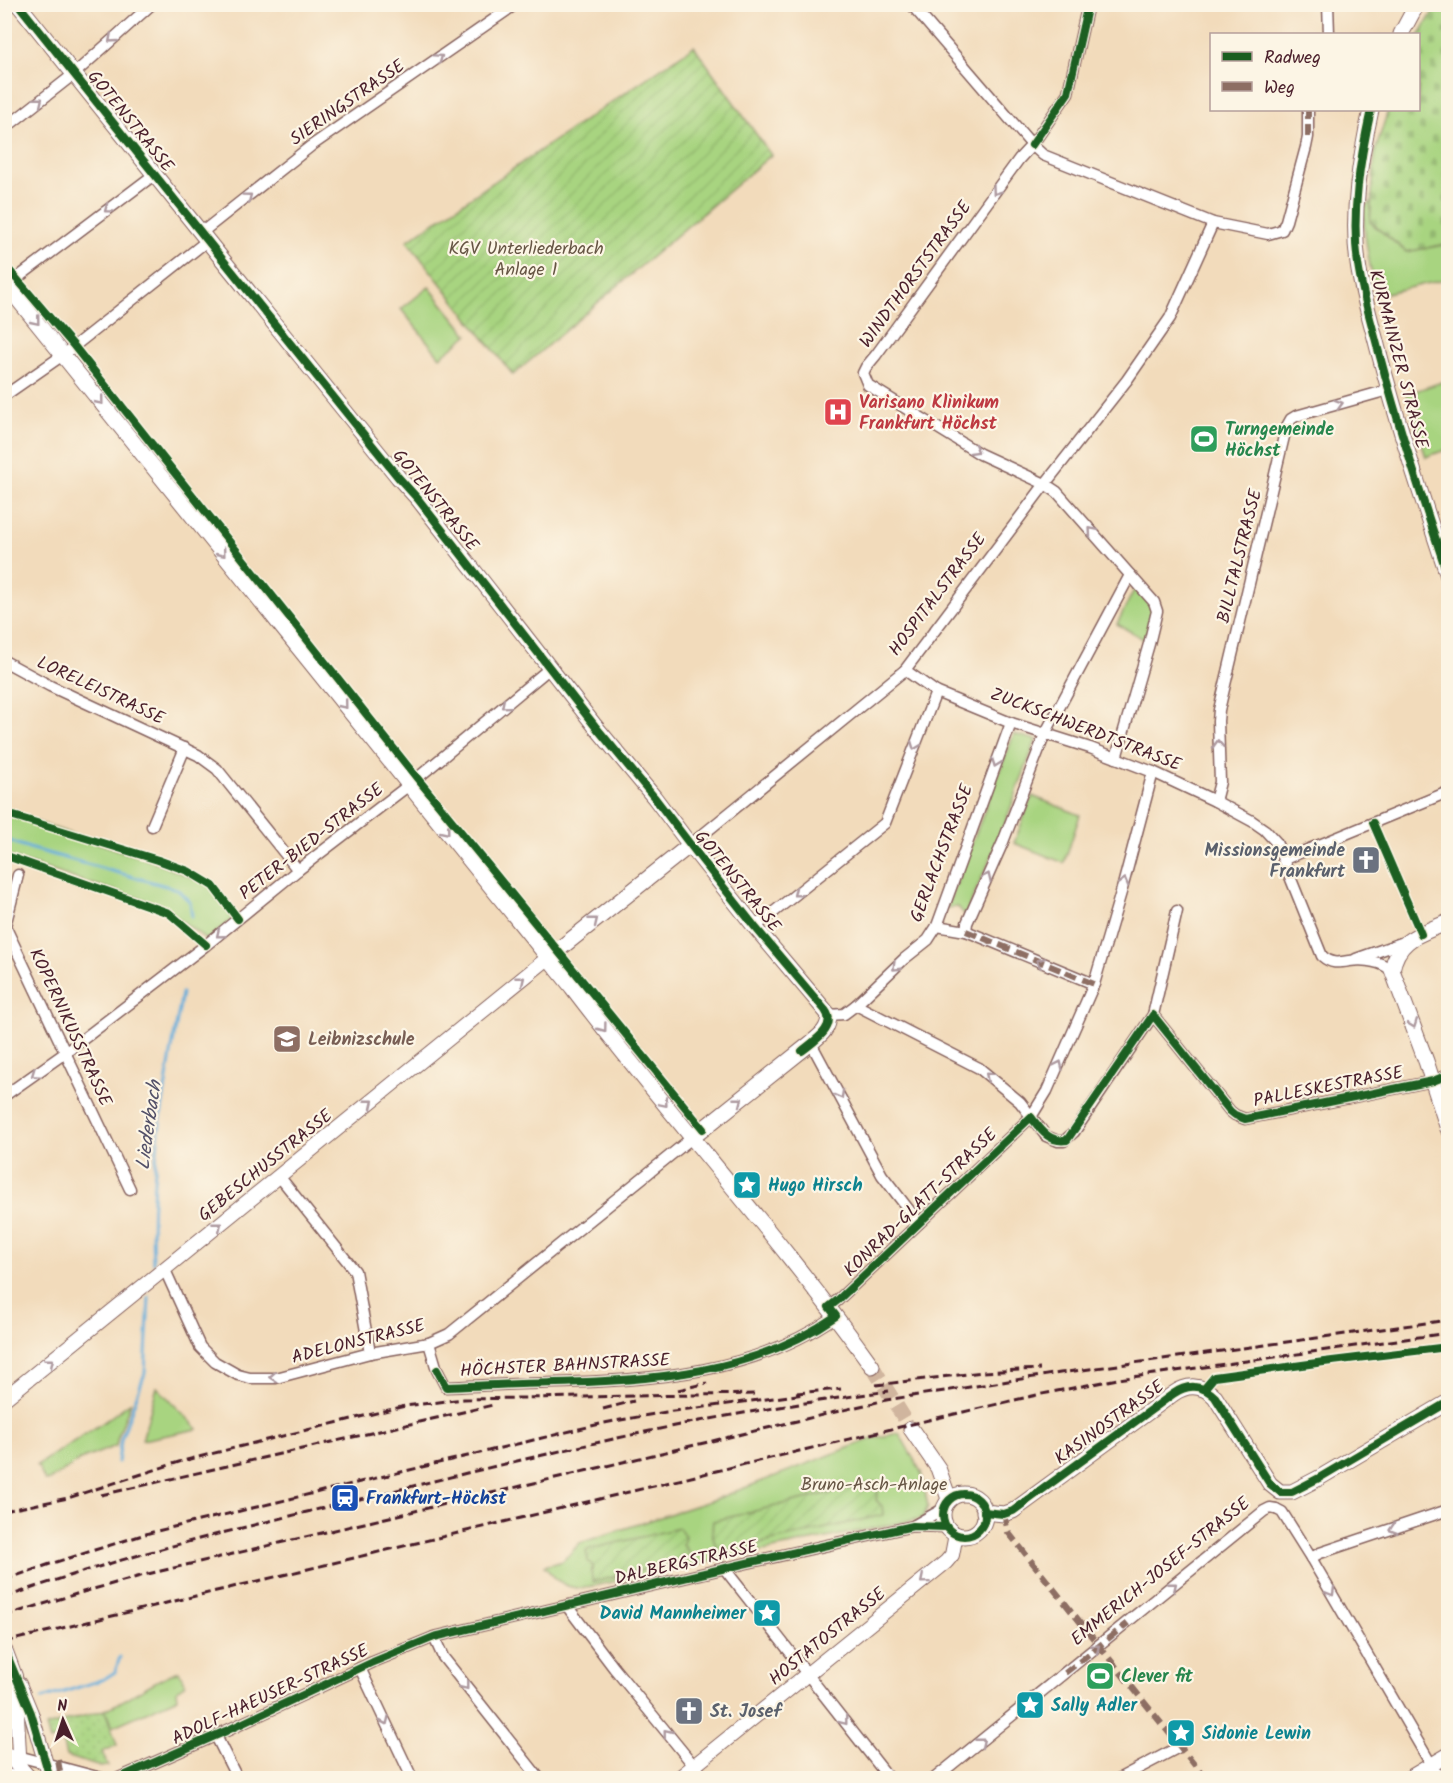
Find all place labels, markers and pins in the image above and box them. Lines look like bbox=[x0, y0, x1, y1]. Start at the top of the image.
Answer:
place label: Varisano Klinikum Frankfurt Höchst bbox=[859, 389, 999, 439]
hospital icon: Varisano Klinikum Frankfurt Höchst bbox=[822, 396, 854, 428]
place label: Turngemeinde Höchst bbox=[1225, 416, 1334, 466]
sports icon: Turngemeinde Höchst bbox=[1188, 423, 1220, 455]
place label: Missionsgemeinde Frankfurt bbox=[1205, 837, 1346, 887]
church icon: Missionsgemeinde Frankfurt bbox=[1350, 844, 1382, 876]
school or university icon: Leibnizschule bbox=[271, 1023, 303, 1055]
place label: Leibnizschule bbox=[308, 1026, 415, 1055]
place icon: Hugo Hirsch bbox=[731, 1169, 763, 1201]
place label: Hugo Hirsch bbox=[768, 1172, 863, 1201]
station icon: Frankfurt-Höchst bbox=[329, 1482, 361, 1514]
place label: Frankfurt-Höchst bbox=[366, 1485, 507, 1514]
place icon: David Mannheimer bbox=[751, 1597, 783, 1629]
place label: David Mannheimer bbox=[600, 1600, 747, 1629]
sports icon: Clever fit bbox=[1084, 1660, 1116, 1692]
place label: Clever fit bbox=[1121, 1663, 1194, 1692]
place icon: Sally Adler bbox=[1014, 1689, 1046, 1721]
place label: Sally Adler bbox=[1051, 1692, 1139, 1721]
church icon: St. Josef bbox=[673, 1695, 705, 1727]
place label: St. Josef bbox=[710, 1698, 783, 1727]
place icon: Sidonie Lewin bbox=[1165, 1717, 1197, 1749]
place label: Sidonie Lewin bbox=[1202, 1720, 1311, 1749]

